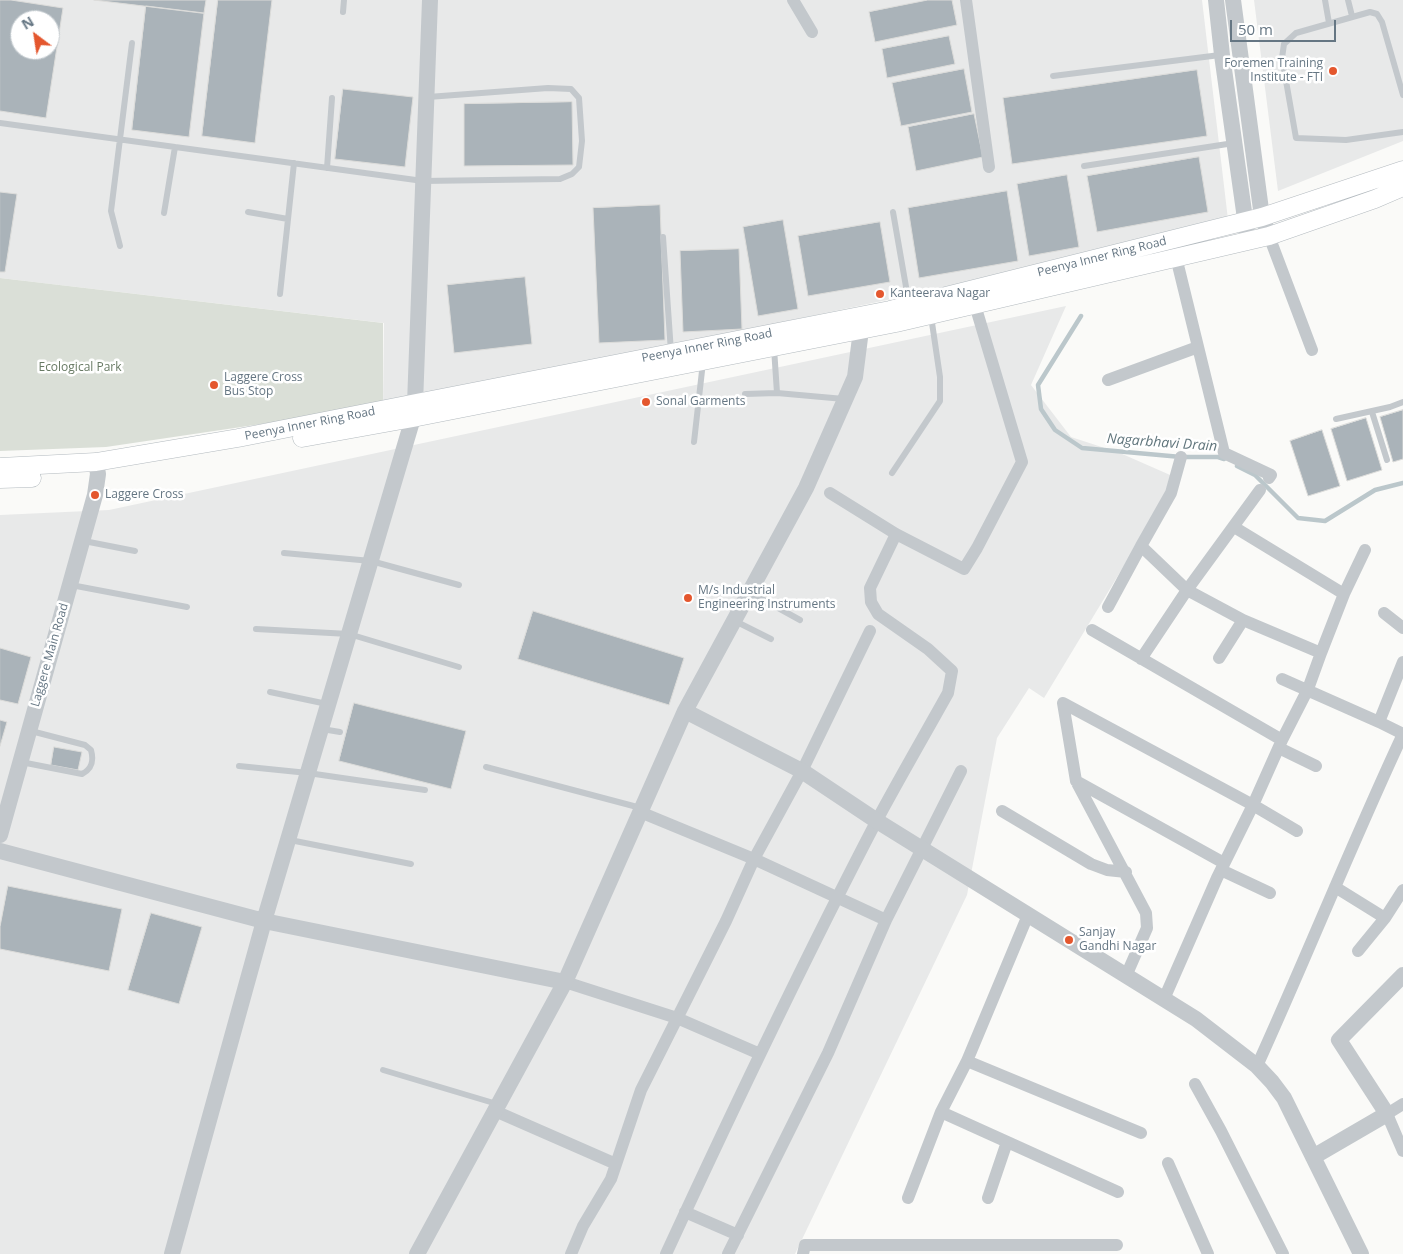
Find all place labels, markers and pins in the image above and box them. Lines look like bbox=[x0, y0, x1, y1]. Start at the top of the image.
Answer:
place label: Foremen Training Institute - FTI bbox=[1224, 57, 1323, 85]
marker: Foremen Training Institute - FTI bbox=[1327, 65, 1339, 77]
place label: Kanteerava Nagar bbox=[890, 287, 990, 301]
marker: Kanteerava Nagar bbox=[874, 288, 886, 300]
place label: Laggere Cross Bus Stop bbox=[224, 371, 303, 399]
marker: Laggere Cross Bus Stop bbox=[208, 379, 220, 391]
place label: Sonal Garments bbox=[656, 395, 745, 409]
marker: Sonal Garments bbox=[640, 396, 652, 408]
place label: Laggere Cross bbox=[105, 488, 184, 502]
marker: Laggere Cross bbox=[89, 489, 101, 501]
place label: M/s Industrial Engineering Instruments bbox=[698, 584, 836, 612]
marker: M/s Industrial Engineering Instruments bbox=[682, 592, 694, 604]
place label: Sanjay Gandhi Nagar bbox=[1079, 926, 1156, 954]
marker: Sanjay Gandhi Nagar bbox=[1063, 934, 1075, 946]

